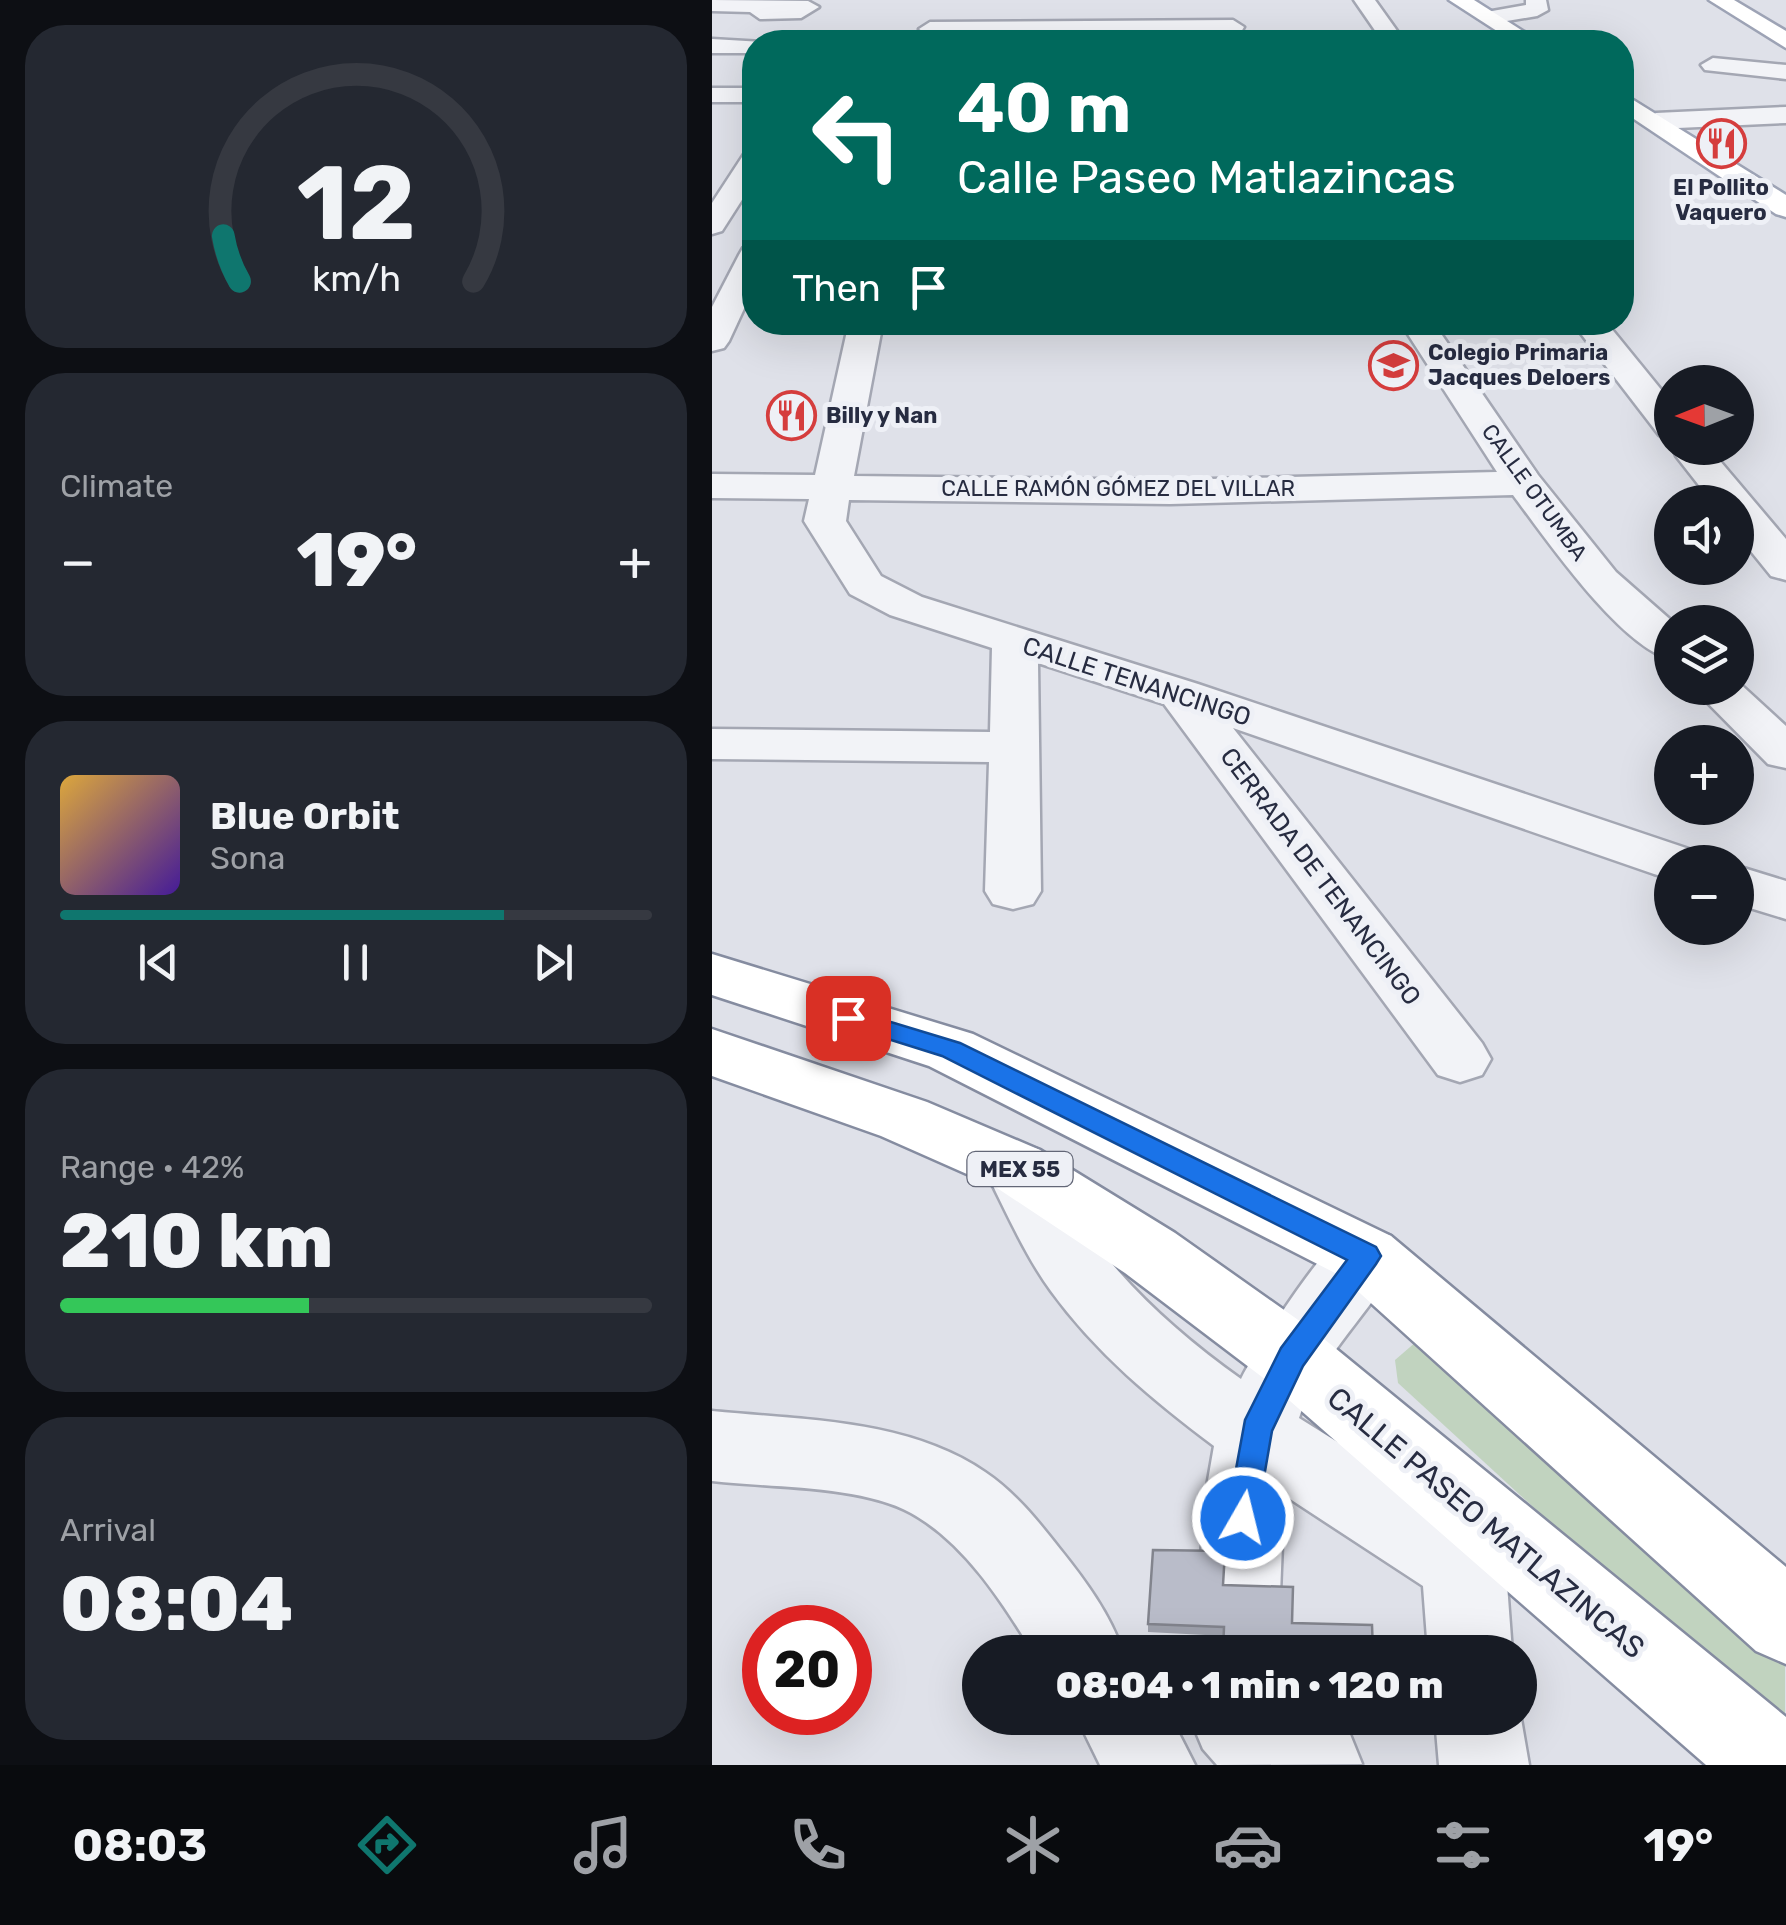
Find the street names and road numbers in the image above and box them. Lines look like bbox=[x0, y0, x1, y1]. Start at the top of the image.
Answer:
street label: CALLE OTUMBA bbox=[1476, 419, 1593, 566]
street label: CALLE RAMÓN GÓMEZ DEL VILLAR bbox=[941, 475, 1295, 502]
street label: CALLE TENANCINGO bbox=[1019, 631, 1254, 732]
street label: CERRADA DE TENANCINGO bbox=[1214, 742, 1427, 1011]
road number: MEX 55 bbox=[968, 1152, 1072, 1186]
street label: CALLE PASEO MATLAZINCAS bbox=[1320, 1380, 1652, 1666]

